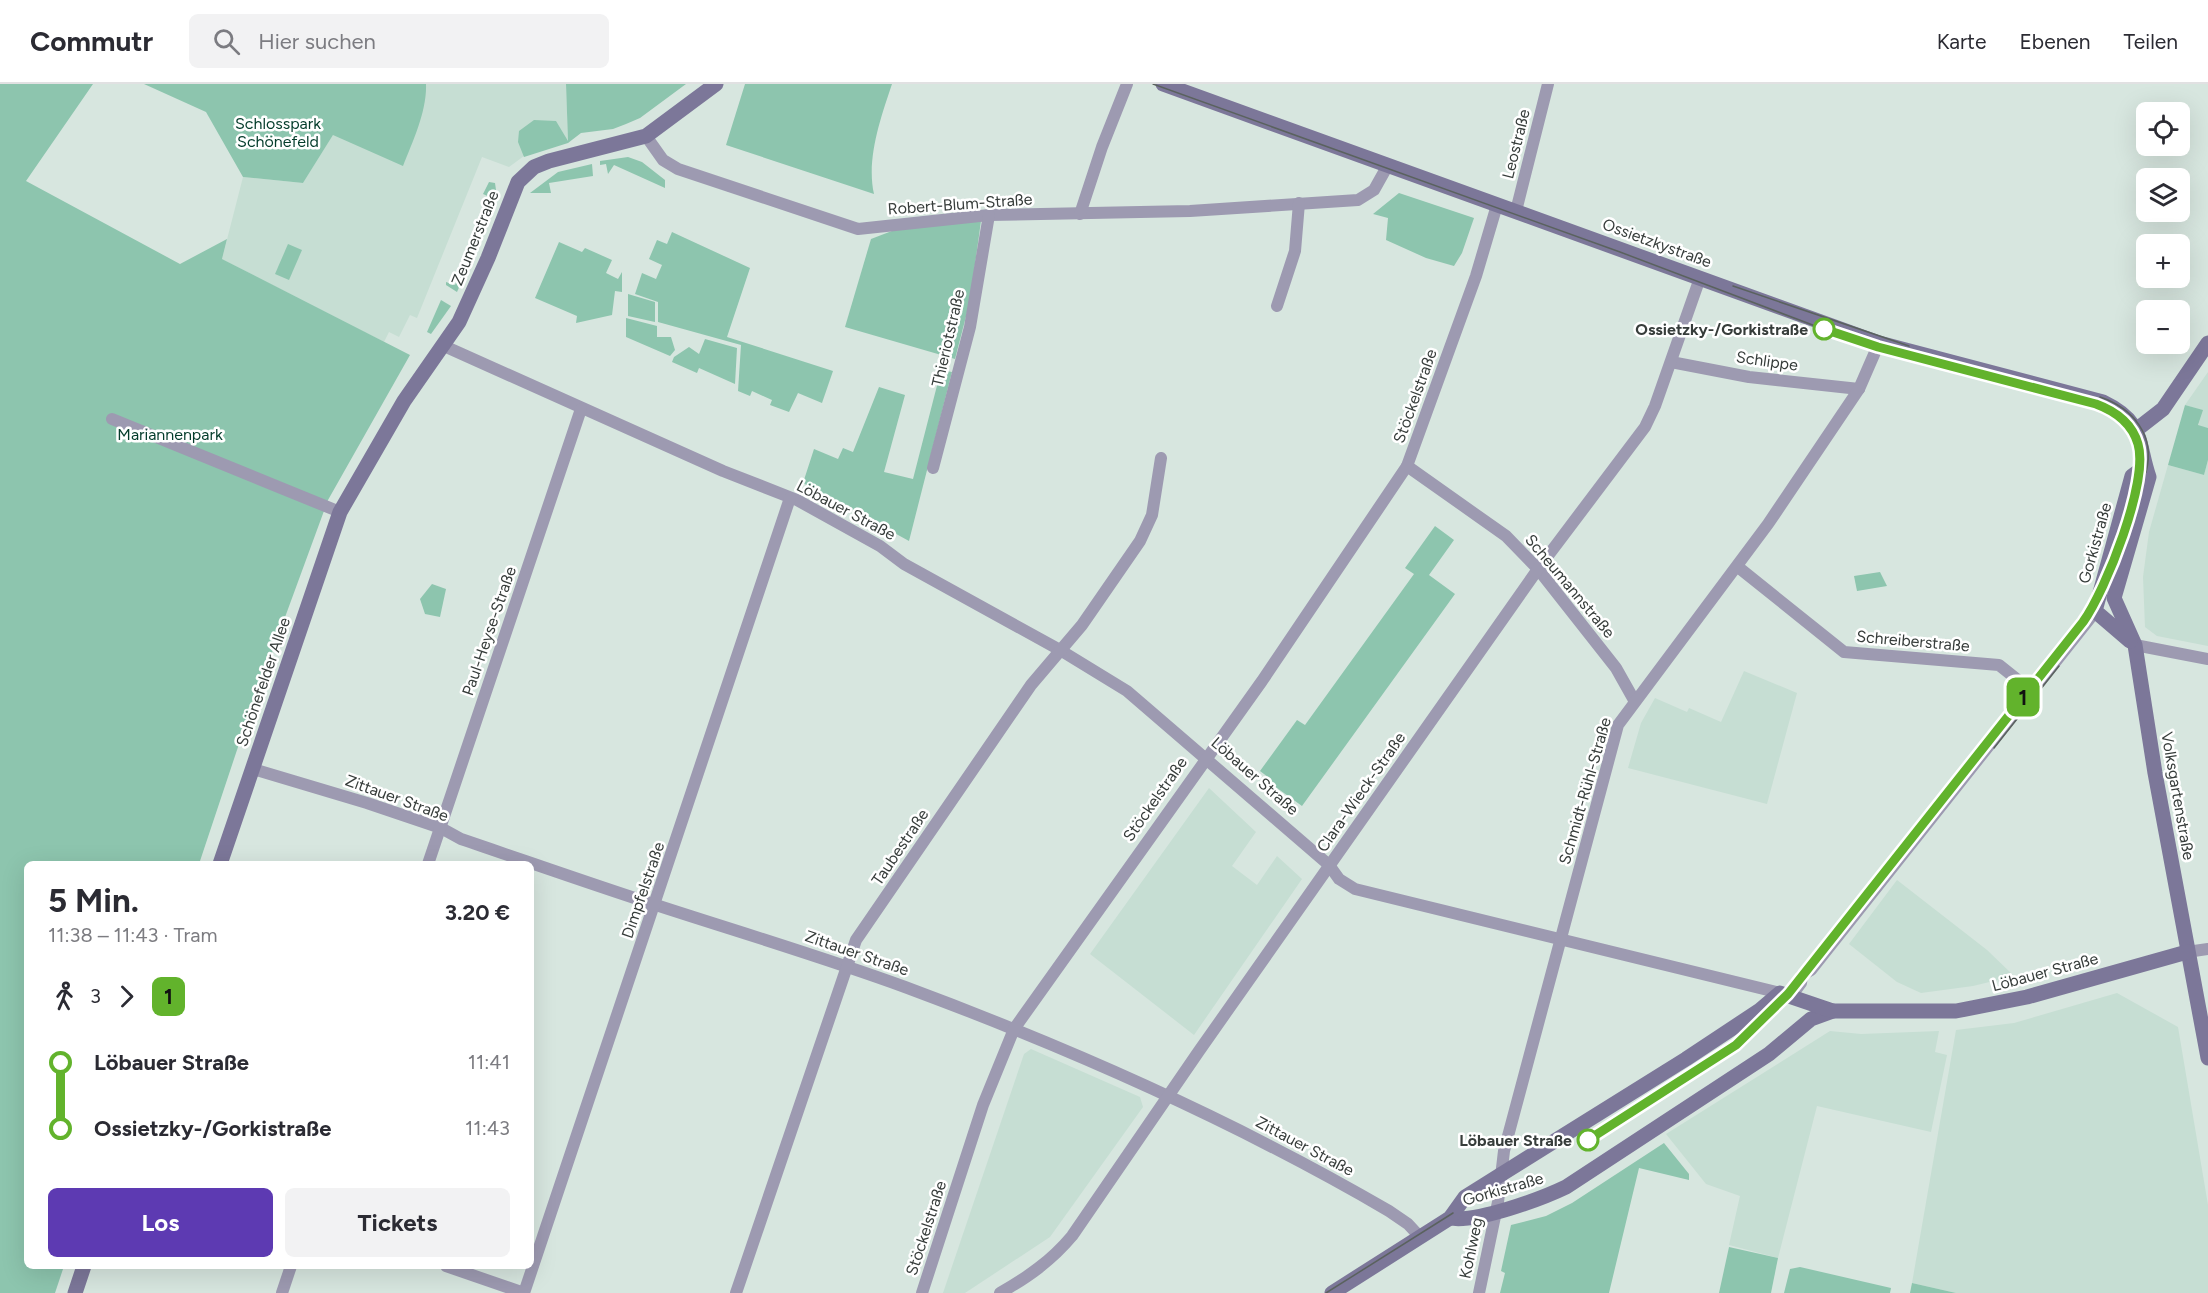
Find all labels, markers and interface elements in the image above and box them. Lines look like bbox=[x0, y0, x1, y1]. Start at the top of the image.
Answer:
search box bbox=[189, 14, 609, 68]
text: Commutr bbox=[30, 24, 153, 58]
icon: search bbox=[210, 25, 243, 58]
text: Hier suchen bbox=[258, 28, 376, 55]
text: Karte bbox=[1937, 29, 1986, 54]
text: Ebenen bbox=[2019, 29, 2091, 54]
text: Teilen bbox=[2124, 29, 2178, 54]
map controls bbox=[2136, 102, 2190, 354]
button: locate bbox=[2136, 102, 2190, 156]
street label: Leostraße bbox=[1498, 107, 1534, 181]
park label: Schlosspark Schönefeld bbox=[235, 114, 321, 151]
button: layers bbox=[2136, 168, 2190, 222]
street label: Zeumerstraße bbox=[447, 188, 503, 288]
street label: Robert-Blum-Straße bbox=[887, 189, 1033, 219]
street label: Ossietzkystraße bbox=[1600, 214, 1714, 272]
button: + bbox=[2136, 234, 2190, 288]
street label: Thieriotstraße bbox=[928, 287, 969, 389]
button: − bbox=[2136, 300, 2190, 354]
marker: Ossietzky-/Gorkistraße bbox=[1813, 318, 1835, 340]
place label: Ossietzky-/Gorkistraße bbox=[1635, 320, 1808, 339]
street label: Stöckelstraße bbox=[1389, 346, 1441, 446]
street label: Schlippe bbox=[1735, 347, 1799, 375]
park label: Mariannenpark bbox=[117, 425, 223, 444]
street label: Löbauer Straße bbox=[793, 476, 899, 544]
street label: Gorkistraße bbox=[2074, 500, 2116, 586]
street label: Scheumannstraße bbox=[1521, 530, 1619, 642]
street label: Paul-Heyse-Straße bbox=[458, 564, 520, 698]
street label: Schönefelder Allee bbox=[232, 615, 294, 749]
street label: Schreiberstraße bbox=[1856, 627, 1971, 655]
line badge: 1 bbox=[2004, 678, 2042, 716]
text: 1 bbox=[2019, 685, 2027, 710]
street label: Schmidt-Rühl-Straße bbox=[1555, 715, 1615, 867]
street label: Clara-Wieck-Straße bbox=[1313, 728, 1410, 855]
street label: Volksgartenstraße bbox=[2157, 730, 2199, 862]
street label: Löbauer Straße bbox=[1207, 733, 1303, 819]
street label: Stöckelstraße bbox=[1119, 753, 1191, 845]
street label: Zittauer Straße bbox=[343, 771, 451, 826]
street label: Taubestraße bbox=[868, 805, 933, 889]
street label: Dimpfelstraße bbox=[618, 839, 668, 941]
text: 5 Min. bbox=[48, 881, 139, 920]
text: 3.20 € bbox=[445, 899, 510, 926]
text: 11:38 – 11:43 · Tram bbox=[48, 923, 218, 947]
street label: Zittauer Straße bbox=[803, 926, 912, 980]
street label: Löbauer Straße bbox=[1990, 949, 2101, 995]
icon: walk bbox=[48, 980, 81, 1013]
icon: forward bbox=[110, 980, 143, 1013]
text: 3 bbox=[90, 984, 101, 1008]
text: 1 bbox=[164, 984, 173, 1009]
text: Löbauer Straße bbox=[94, 1049, 249, 1076]
text: 11:41 bbox=[468, 1050, 510, 1074]
street label: Zittauer Straße bbox=[1253, 1112, 1358, 1180]
text: Ossietzky-/Gorkistraße bbox=[94, 1115, 331, 1142]
text: 11:43 bbox=[465, 1116, 510, 1140]
marker: Löbauer Straße bbox=[1577, 1129, 1599, 1151]
place label: Löbauer Straße bbox=[1459, 1131, 1572, 1150]
street label: Gorkistraße bbox=[1460, 1168, 1546, 1210]
street label: Stöckelstraße bbox=[902, 1178, 950, 1278]
button: Los bbox=[48, 1188, 273, 1257]
button: Tickets bbox=[285, 1188, 510, 1257]
street label: Kohlweg bbox=[1455, 1216, 1487, 1280]

